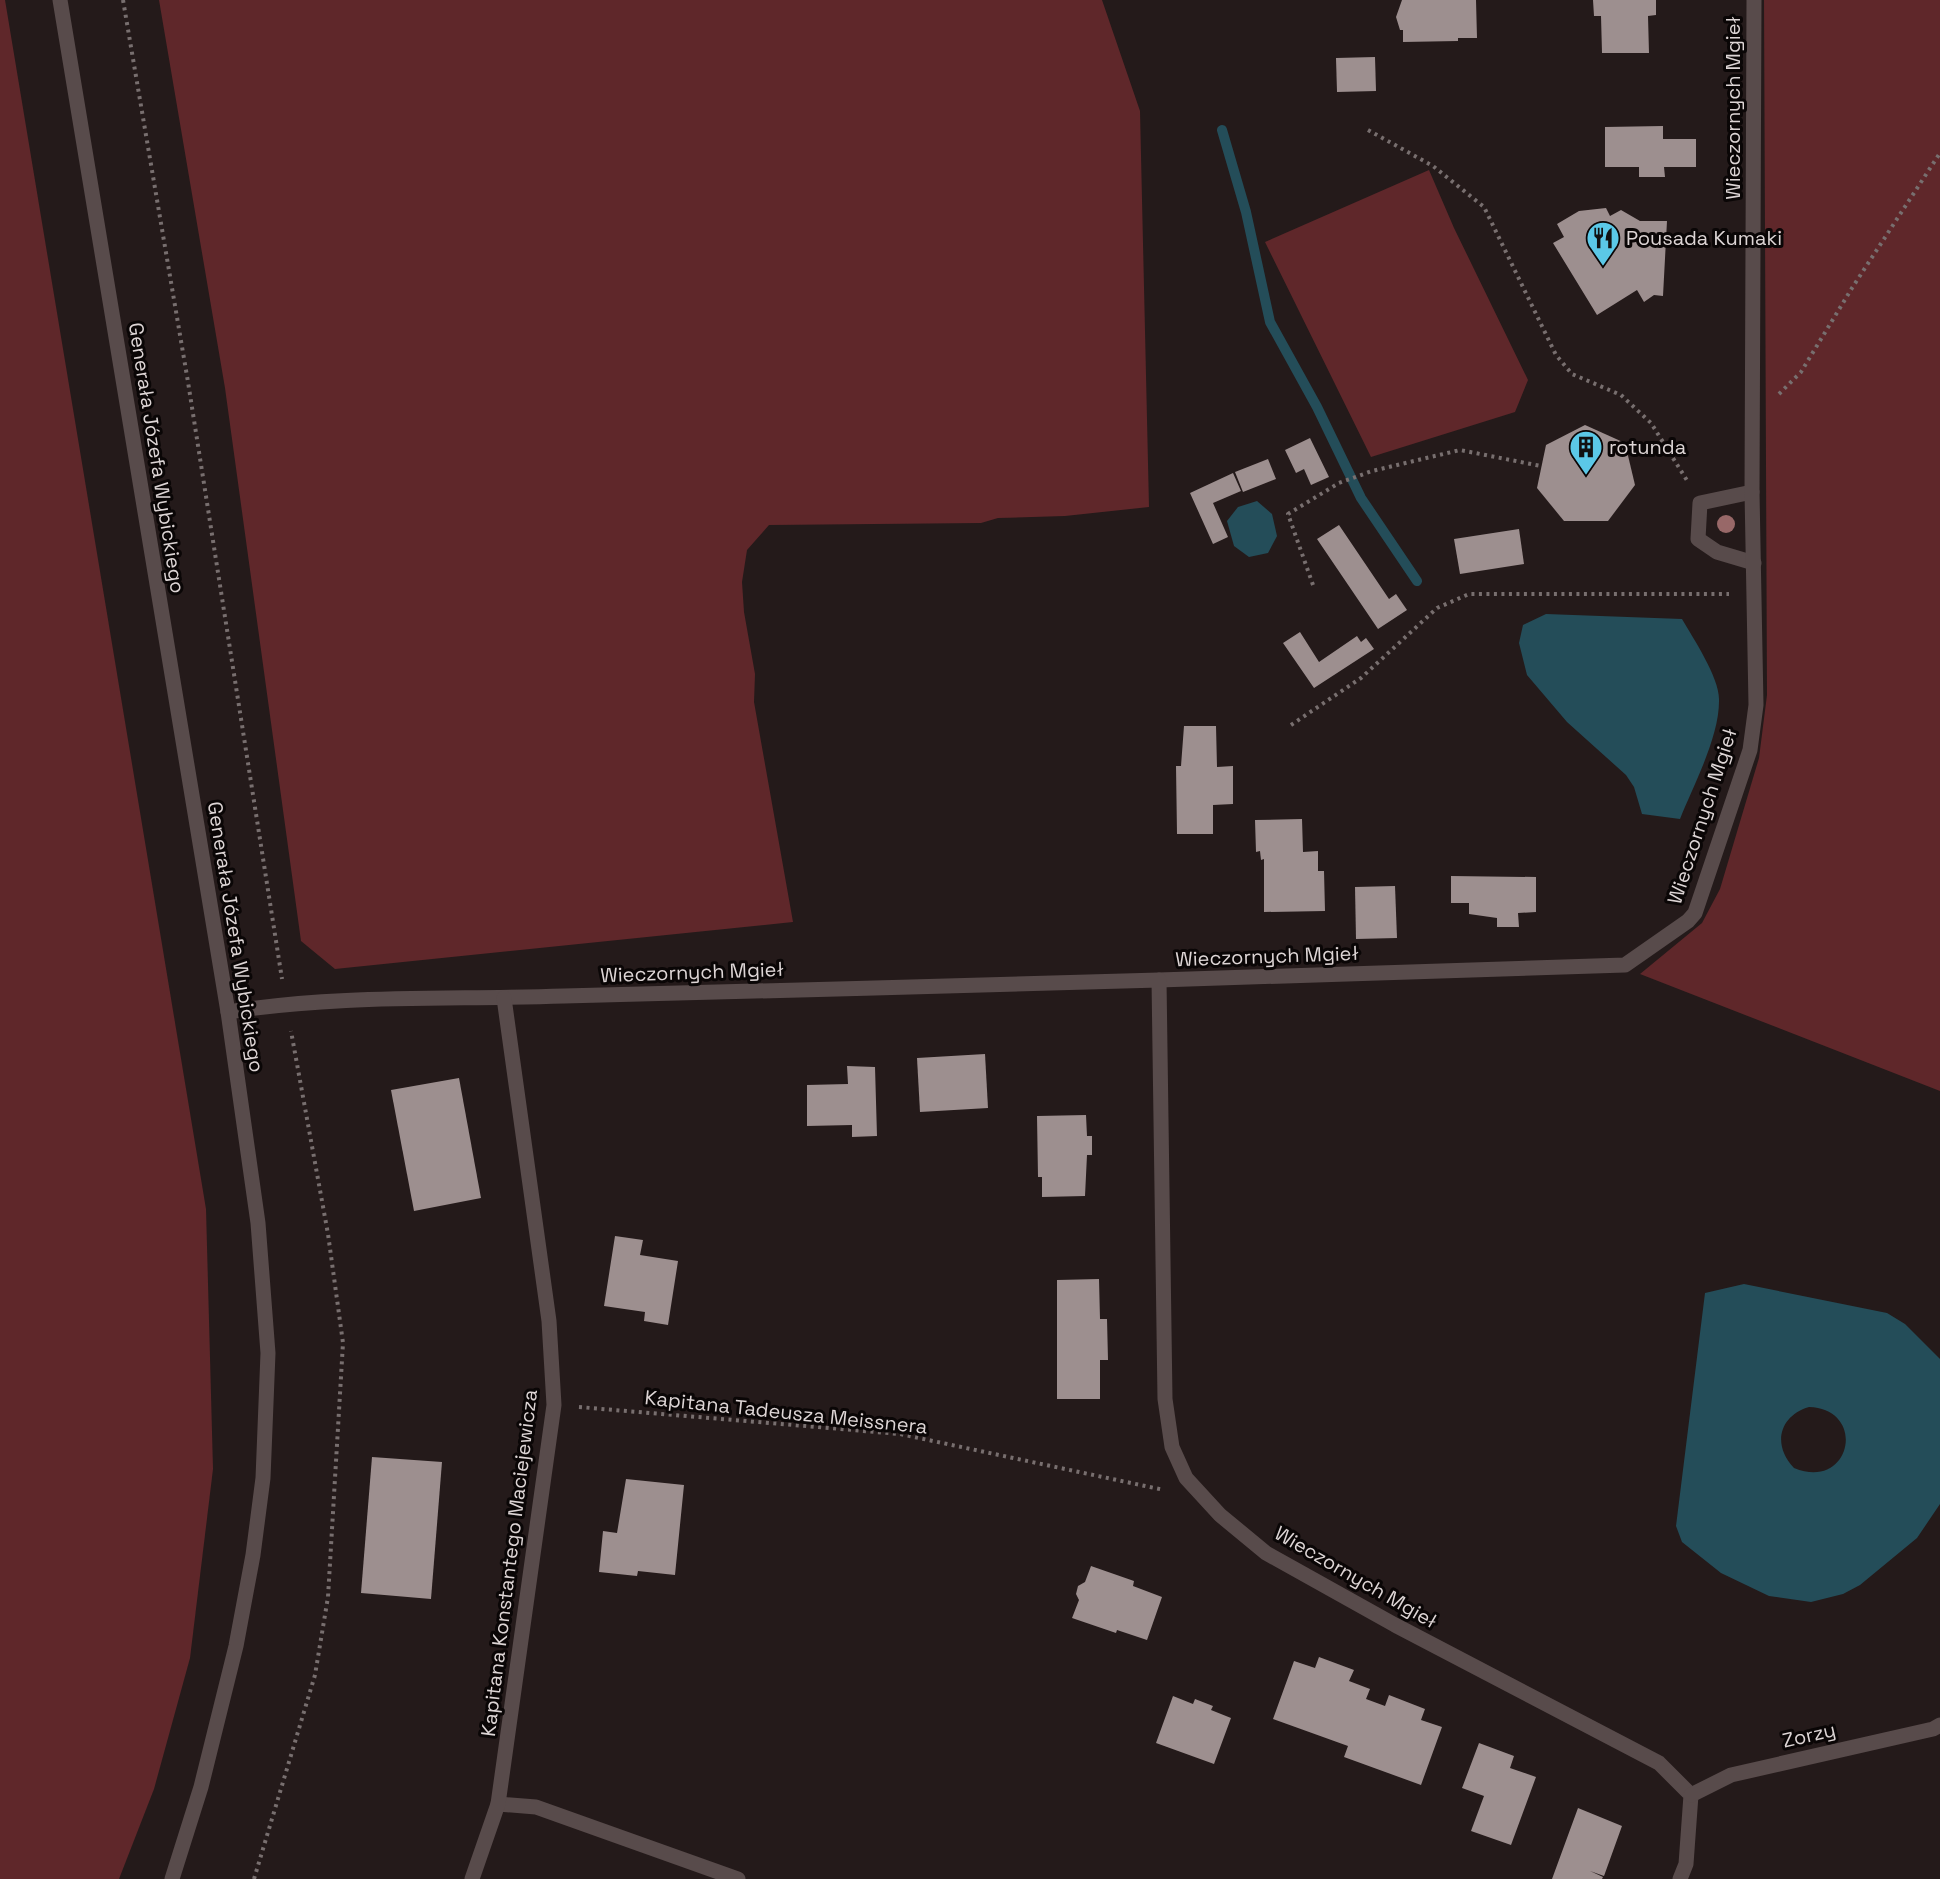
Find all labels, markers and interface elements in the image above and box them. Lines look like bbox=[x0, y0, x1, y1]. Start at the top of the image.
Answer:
street label: Wieczornych Mgieł bbox=[1720, 16, 1746, 200]
restaurant icon: Pousada Kumaki bbox=[1585, 220, 1621, 267]
place label: Pousada Kumaki bbox=[1626, 225, 1782, 251]
street label: Generała Józefa Wybickiego bbox=[123, 321, 191, 595]
building icon: rotunda bbox=[1568, 429, 1604, 476]
place label: rotunda bbox=[1609, 434, 1686, 460]
street label: Wieczornych Mgieł bbox=[1661, 725, 1743, 907]
street label: Generała Józefa Wybickiego bbox=[202, 800, 270, 1074]
street label: Wieczornych Mgieł bbox=[1175, 940, 1359, 972]
street label: Wieczornych Mgieł bbox=[600, 956, 784, 988]
street label: Kapitana Tadeusza Meissnera bbox=[643, 1384, 929, 1440]
street label: Kapitana Konstantego Maciejewicza bbox=[475, 1388, 543, 1738]
street label: Wieczornych Mgieł bbox=[1270, 1520, 1442, 1634]
street label: Zorzy bbox=[1780, 1716, 1838, 1754]

